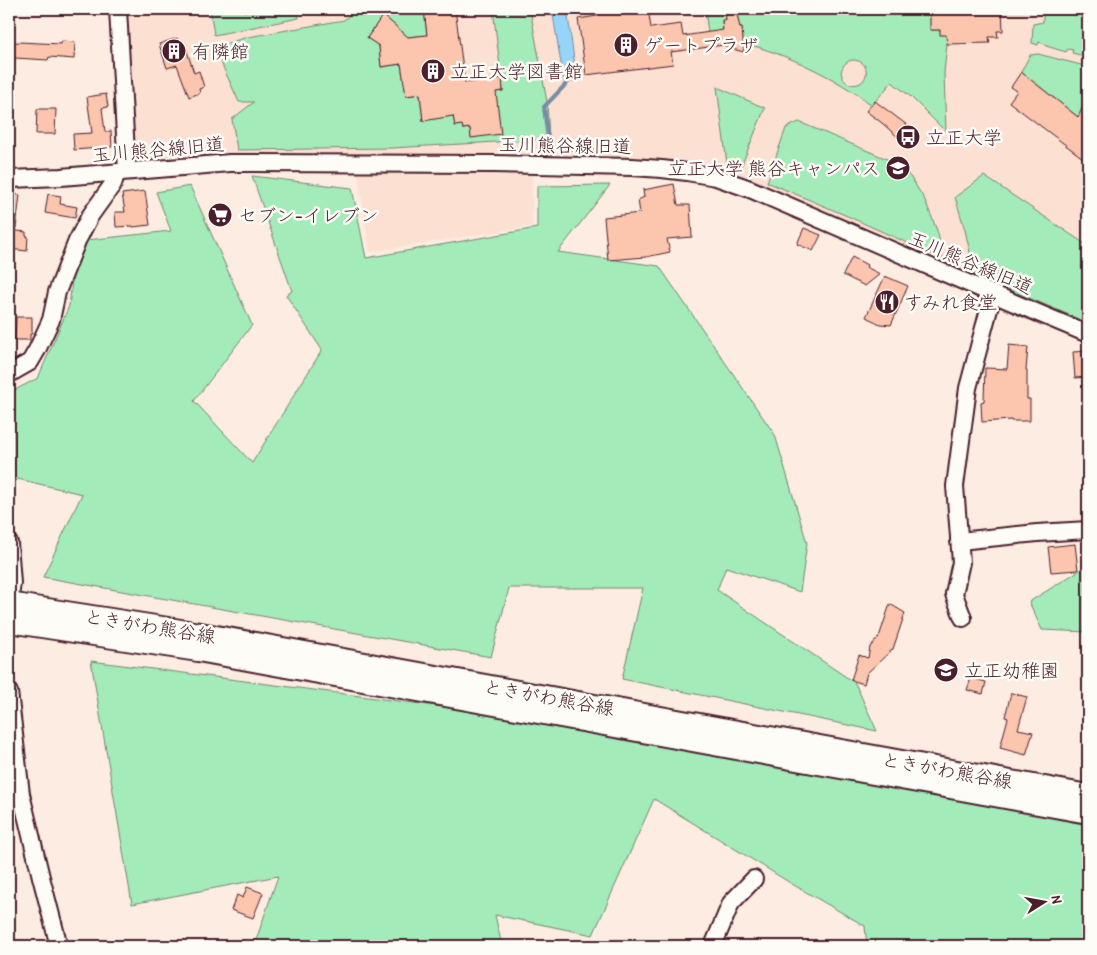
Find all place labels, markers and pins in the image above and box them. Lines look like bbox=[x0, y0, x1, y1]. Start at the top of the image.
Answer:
building icon: ゲートプラザ bbox=[613, 32, 639, 58]
place label: ゲートプラザ bbox=[644, 32, 758, 58]
building icon: 有隣館 bbox=[161, 38, 187, 64]
place label: 有隣館 bbox=[192, 38, 249, 64]
building icon: 立正大学図書館 bbox=[420, 58, 446, 84]
place label: 立正大学図書館 bbox=[450, 58, 583, 84]
bus stop icon: 立正大学 bbox=[895, 124, 921, 150]
place label: 立正大学 bbox=[926, 124, 1002, 150]
place label: 立正大学 熊谷キャンパス bbox=[667, 155, 880, 181]
school or university icon: 立正大学 熊谷キャンパス bbox=[885, 155, 911, 181]
supermarket icon: セブン-イレブン bbox=[207, 202, 233, 228]
place label: セブン-イレブン bbox=[238, 202, 379, 228]
restaurant icon: すみれ食堂 bbox=[874, 289, 900, 315]
place label: すみれ食堂 bbox=[904, 289, 997, 315]
school or university icon: 立正幼稚園 bbox=[933, 657, 959, 683]
place label: 立正幼稚園 bbox=[964, 657, 1059, 683]

